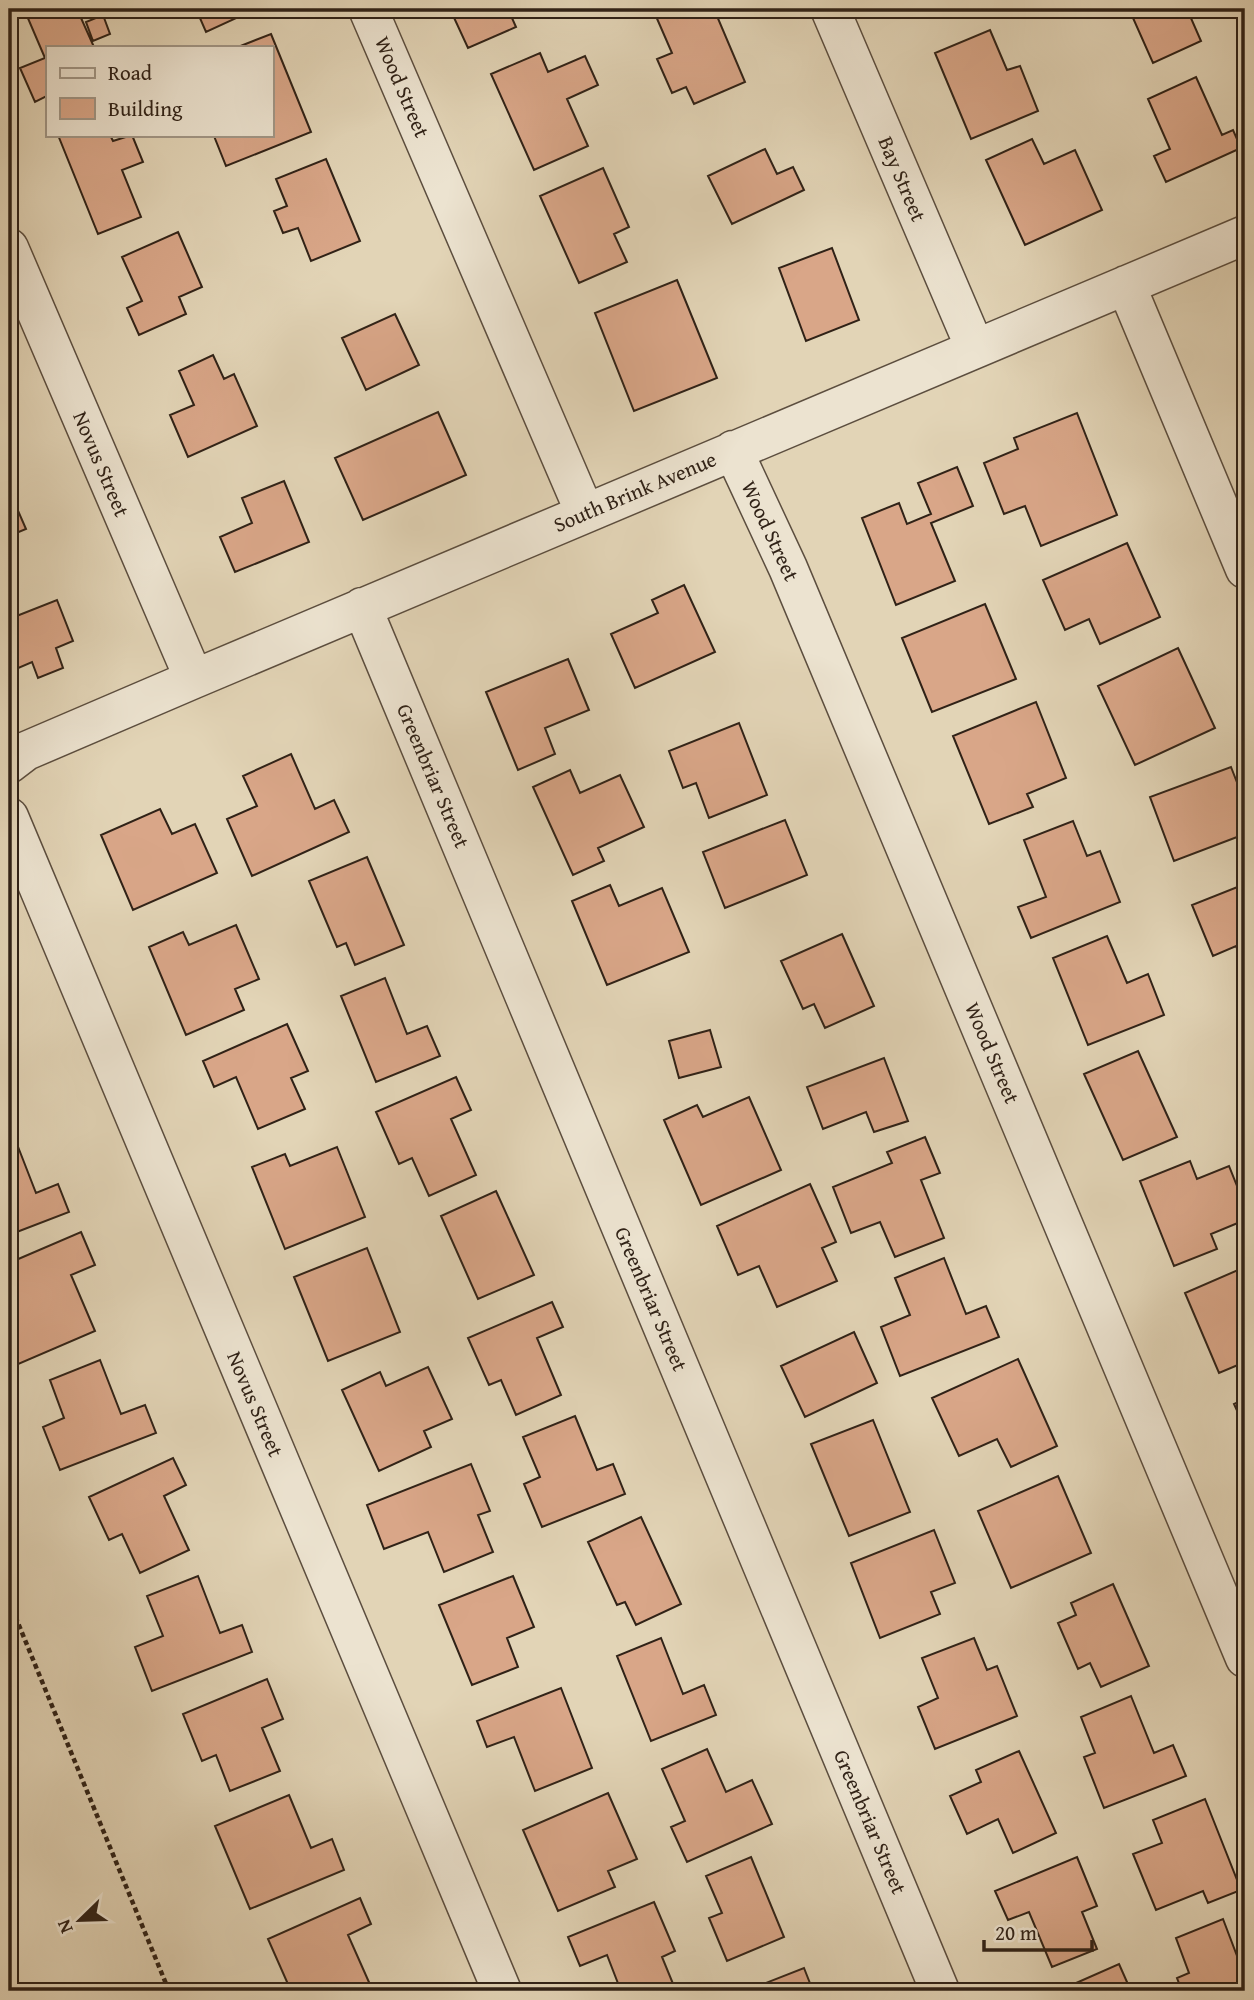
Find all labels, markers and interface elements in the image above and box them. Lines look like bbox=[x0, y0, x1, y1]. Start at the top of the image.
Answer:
street label: Wood Street bbox=[367, 31, 438, 143]
legend bbox=[46, 46, 273, 136]
text: Road bbox=[108, 57, 153, 88]
text: Building bbox=[108, 93, 183, 124]
street label: Bay Street bbox=[871, 131, 935, 227]
street label: Novus Street bbox=[65, 406, 138, 522]
street label: South Brink Avenue bbox=[549, 443, 721, 540]
street label: Wood Street bbox=[734, 476, 807, 587]
street label: Greenbriar Street bbox=[389, 699, 478, 853]
street label: Wood Street bbox=[957, 997, 1028, 1109]
street label: Greenbriar Street bbox=[607, 1222, 696, 1376]
street label: Novus Street bbox=[219, 1346, 292, 1462]
street label: Greenbriar Street bbox=[826, 1745, 915, 1899]
north arrow bbox=[46, 1884, 116, 1954]
scale bar bbox=[984, 1909, 1093, 1953]
text: N bbox=[49, 1915, 80, 1938]
text: 20 m bbox=[995, 1917, 1037, 1948]

